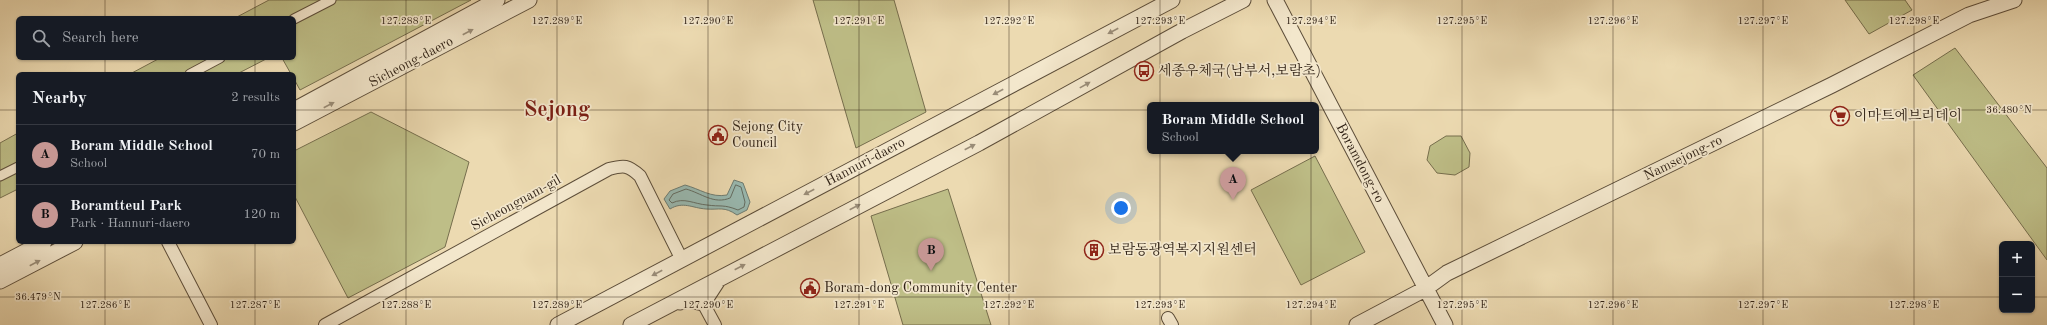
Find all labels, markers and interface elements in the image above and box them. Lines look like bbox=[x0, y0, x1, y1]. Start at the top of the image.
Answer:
search box bbox=[16, 16, 296, 60]
text: 127.288°E bbox=[381, 16, 431, 26]
text: 127.289°E bbox=[532, 16, 582, 26]
text: 127.290°E bbox=[683, 16, 733, 26]
text: 127.291°E bbox=[834, 16, 884, 26]
text: 127.292°E bbox=[984, 16, 1034, 26]
text: 127.293°E bbox=[1135, 16, 1185, 26]
text: 127.294°E bbox=[1286, 16, 1336, 26]
text: 127.295°E bbox=[1437, 16, 1487, 26]
text: 127.296°E bbox=[1588, 16, 1638, 26]
text: 127.297°E bbox=[1738, 16, 1788, 26]
text: 127.298°E bbox=[1889, 16, 1939, 26]
icon: search bbox=[30, 27, 52, 49]
one-way arrow bbox=[463, 28, 474, 35]
one-way arrow bbox=[1107, 28, 1119, 34]
text: Search here bbox=[62, 31, 139, 46]
street label: Sicheong-daero bbox=[367, 34, 455, 90]
bus stop icon: 세종우체국(남부서,보람초) bbox=[1133, 60, 1155, 82]
place label: 세종우체국(남부서,보람초) bbox=[1158, 63, 1321, 78]
one-way arrow bbox=[1079, 81, 1090, 88]
one-way arrow bbox=[992, 89, 1004, 95]
text: Nearby bbox=[32, 90, 87, 107]
text: 2 results bbox=[231, 91, 280, 104]
district label: Sejong bbox=[524, 99, 590, 121]
one-way arrow bbox=[323, 102, 334, 108]
popup bbox=[1147, 102, 1319, 154]
supermarket icon: 이마트에브리데이 bbox=[1829, 105, 1851, 127]
text: 36.480°N bbox=[1986, 105, 2032, 115]
place label: 이마트에브리데이 bbox=[1854, 108, 1962, 123]
text: Boram Middle School bbox=[1162, 113, 1304, 128]
place label: Sejong City Council bbox=[732, 120, 804, 150]
street label: Boramdong-ro bbox=[1333, 121, 1387, 205]
public building icon: Sejong City Council bbox=[707, 124, 729, 146]
text: School bbox=[1162, 131, 1199, 144]
street label: Namsejong-ro bbox=[1641, 133, 1725, 183]
street label: Hannuri-daero bbox=[823, 135, 907, 189]
text: Boram Middle School bbox=[70, 139, 213, 154]
one-way arrow bbox=[965, 144, 976, 150]
text: A bbox=[40, 148, 50, 161]
text: 70 m bbox=[251, 148, 280, 161]
text: School bbox=[70, 157, 107, 170]
pin: A bbox=[1220, 167, 1246, 200]
street label: Sicheongnam-gil bbox=[469, 172, 564, 234]
one-way arrow bbox=[803, 189, 815, 196]
your location bbox=[1111, 198, 1131, 218]
text: Boramtteul Park bbox=[70, 199, 182, 214]
one-way arrow bbox=[849, 204, 861, 210]
text: B bbox=[40, 208, 50, 221]
text: 120 m bbox=[243, 208, 280, 221]
text: Park · Hannuri-daero bbox=[70, 217, 190, 230]
pin: B bbox=[918, 238, 944, 271]
building icon: 보람동광역복지지원센터 bbox=[1083, 239, 1105, 261]
map controls bbox=[1999, 241, 2035, 313]
button: + bbox=[1999, 241, 2035, 277]
place label: 보람동광역복지지원센터 bbox=[1108, 242, 1257, 257]
one-way arrow bbox=[29, 260, 40, 267]
one-way arrow bbox=[734, 264, 746, 270]
one-way arrow bbox=[652, 270, 663, 276]
public building icon: Boram-dong Community Center bbox=[799, 277, 821, 299]
button: − bbox=[1999, 277, 2035, 313]
place label: Boram-dong Community Center bbox=[824, 281, 1017, 295]
text: 36.479°N bbox=[15, 292, 61, 302]
text: 127.286°E bbox=[80, 300, 130, 310]
text: 127.287°E bbox=[230, 300, 280, 310]
text: 127.288°E bbox=[381, 300, 431, 310]
text: 127.289°E bbox=[532, 300, 582, 310]
text: 127.290°E bbox=[683, 300, 733, 310]
text: 127.291°E bbox=[834, 300, 884, 310]
text: 127.292°E bbox=[984, 300, 1034, 310]
text: 127.293°E bbox=[1135, 300, 1185, 310]
text: 127.294°E bbox=[1286, 300, 1336, 310]
text: 127.295°E bbox=[1437, 300, 1487, 310]
text: 127.296°E bbox=[1588, 300, 1638, 310]
text: 127.297°E bbox=[1738, 300, 1788, 310]
text: 127.298°E bbox=[1889, 300, 1939, 310]

